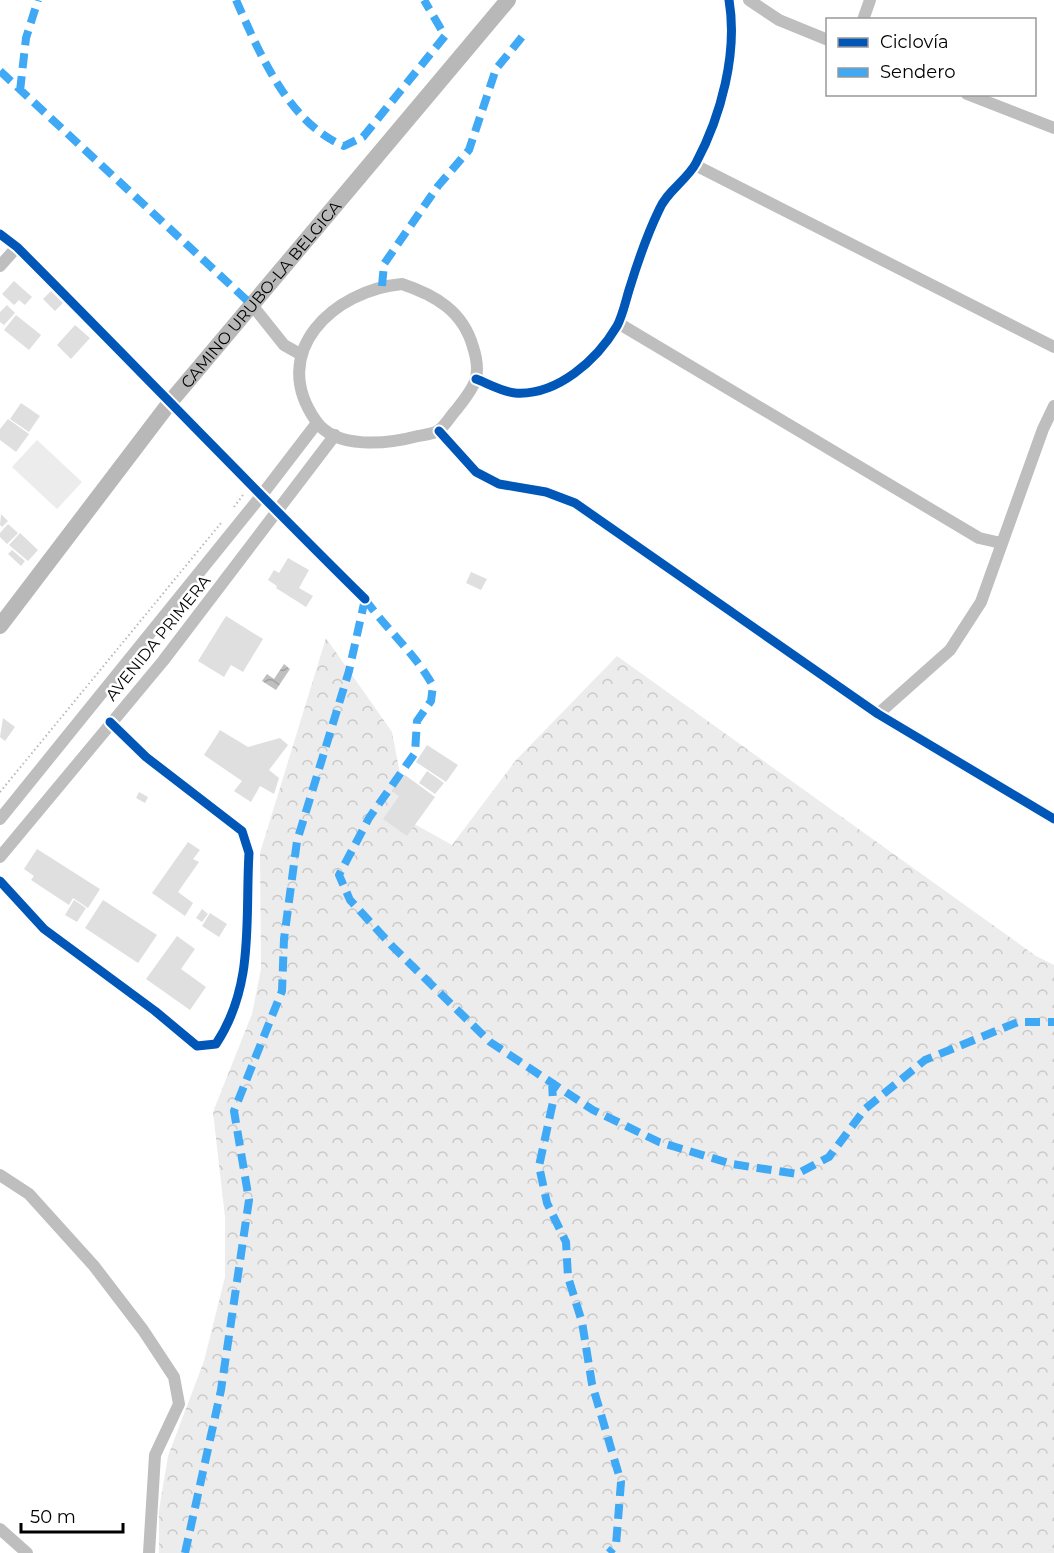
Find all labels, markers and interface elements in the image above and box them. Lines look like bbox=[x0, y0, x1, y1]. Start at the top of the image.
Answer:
legend bbox=[826, 18, 1036, 96]
text: Ciclovía bbox=[880, 31, 949, 53]
text: Sendero bbox=[880, 61, 955, 83]
street label: CAMINO URUBO-LA BELGICA bbox=[177, 196, 345, 392]
street label: AVENIDA PRIMERA bbox=[102, 571, 215, 705]
scale bar bbox=[21, 1496, 123, 1534]
text: 50 m bbox=[30, 1506, 76, 1528]

